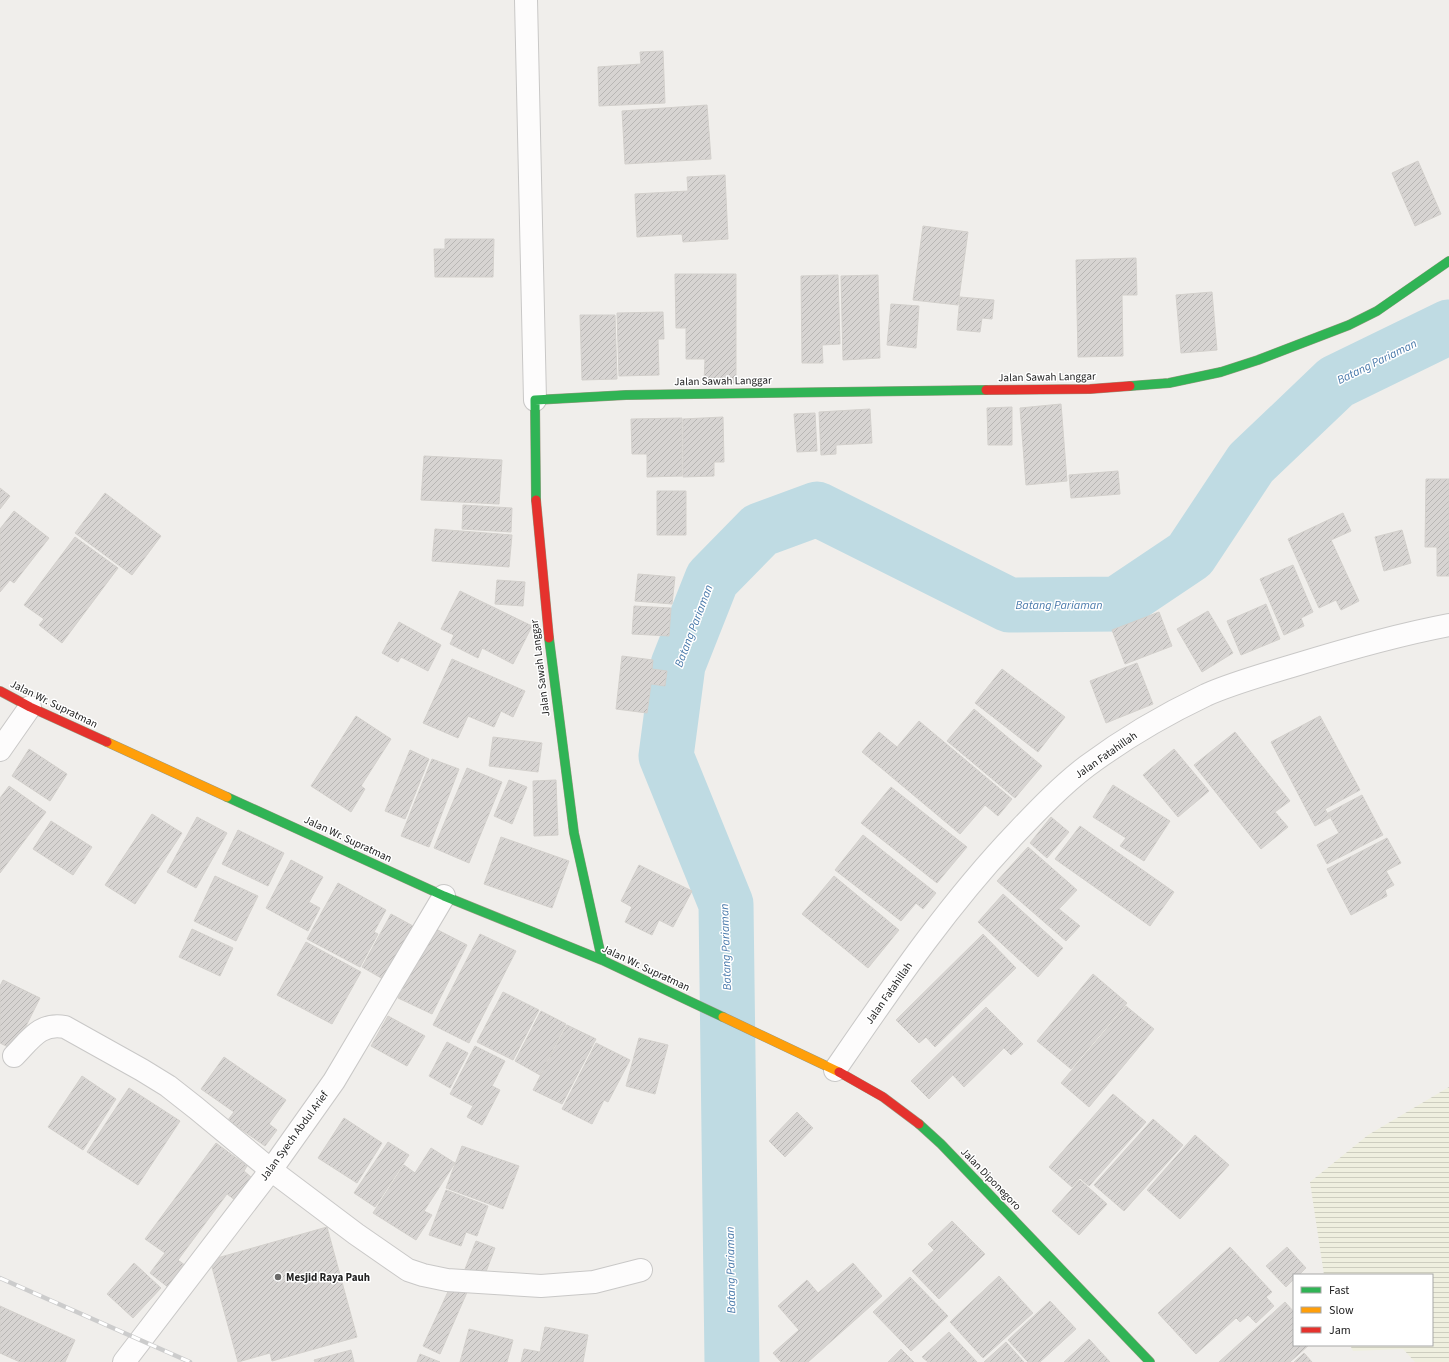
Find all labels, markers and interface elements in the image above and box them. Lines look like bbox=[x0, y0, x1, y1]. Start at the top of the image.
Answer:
water label: Batang Pariaman bbox=[1334, 335, 1420, 389]
street label: Jalan Sawah Langgar bbox=[998, 369, 1096, 385]
street label: Jalan Sawah Langgar bbox=[674, 373, 772, 389]
water label: Batang Pariaman bbox=[670, 582, 718, 670]
water label: Batang Pariaman bbox=[1015, 597, 1103, 614]
street label: Jalan Sawah Langgar bbox=[527, 619, 553, 717]
street label: Jalan Wr. Supratman bbox=[8, 676, 100, 732]
street label: Jalan Fatahillah bbox=[1072, 728, 1140, 782]
street label: Jalan Wr. Supratman bbox=[302, 812, 394, 866]
water label: Batang Pariaman bbox=[716, 903, 736, 991]
street label: Jalan Wr. Supratman bbox=[600, 941, 692, 995]
street label: Jalan Fatahillah bbox=[862, 959, 916, 1027]
street label: Jalan Syech Abdul Arief bbox=[256, 1088, 332, 1184]
street label: Jalan Diponegoro bbox=[957, 1145, 1025, 1213]
water label: Batang Pariaman bbox=[722, 1226, 740, 1314]
place label: Mesjid Raya Pauh bbox=[286, 1270, 370, 1285]
marker: Mesjid Raya Pauh bbox=[273, 1272, 283, 1282]
legend bbox=[1293, 1274, 1433, 1346]
text: Fast bbox=[1329, 1282, 1349, 1299]
text: Slow bbox=[1329, 1302, 1354, 1319]
text: Jam bbox=[1329, 1322, 1351, 1339]

